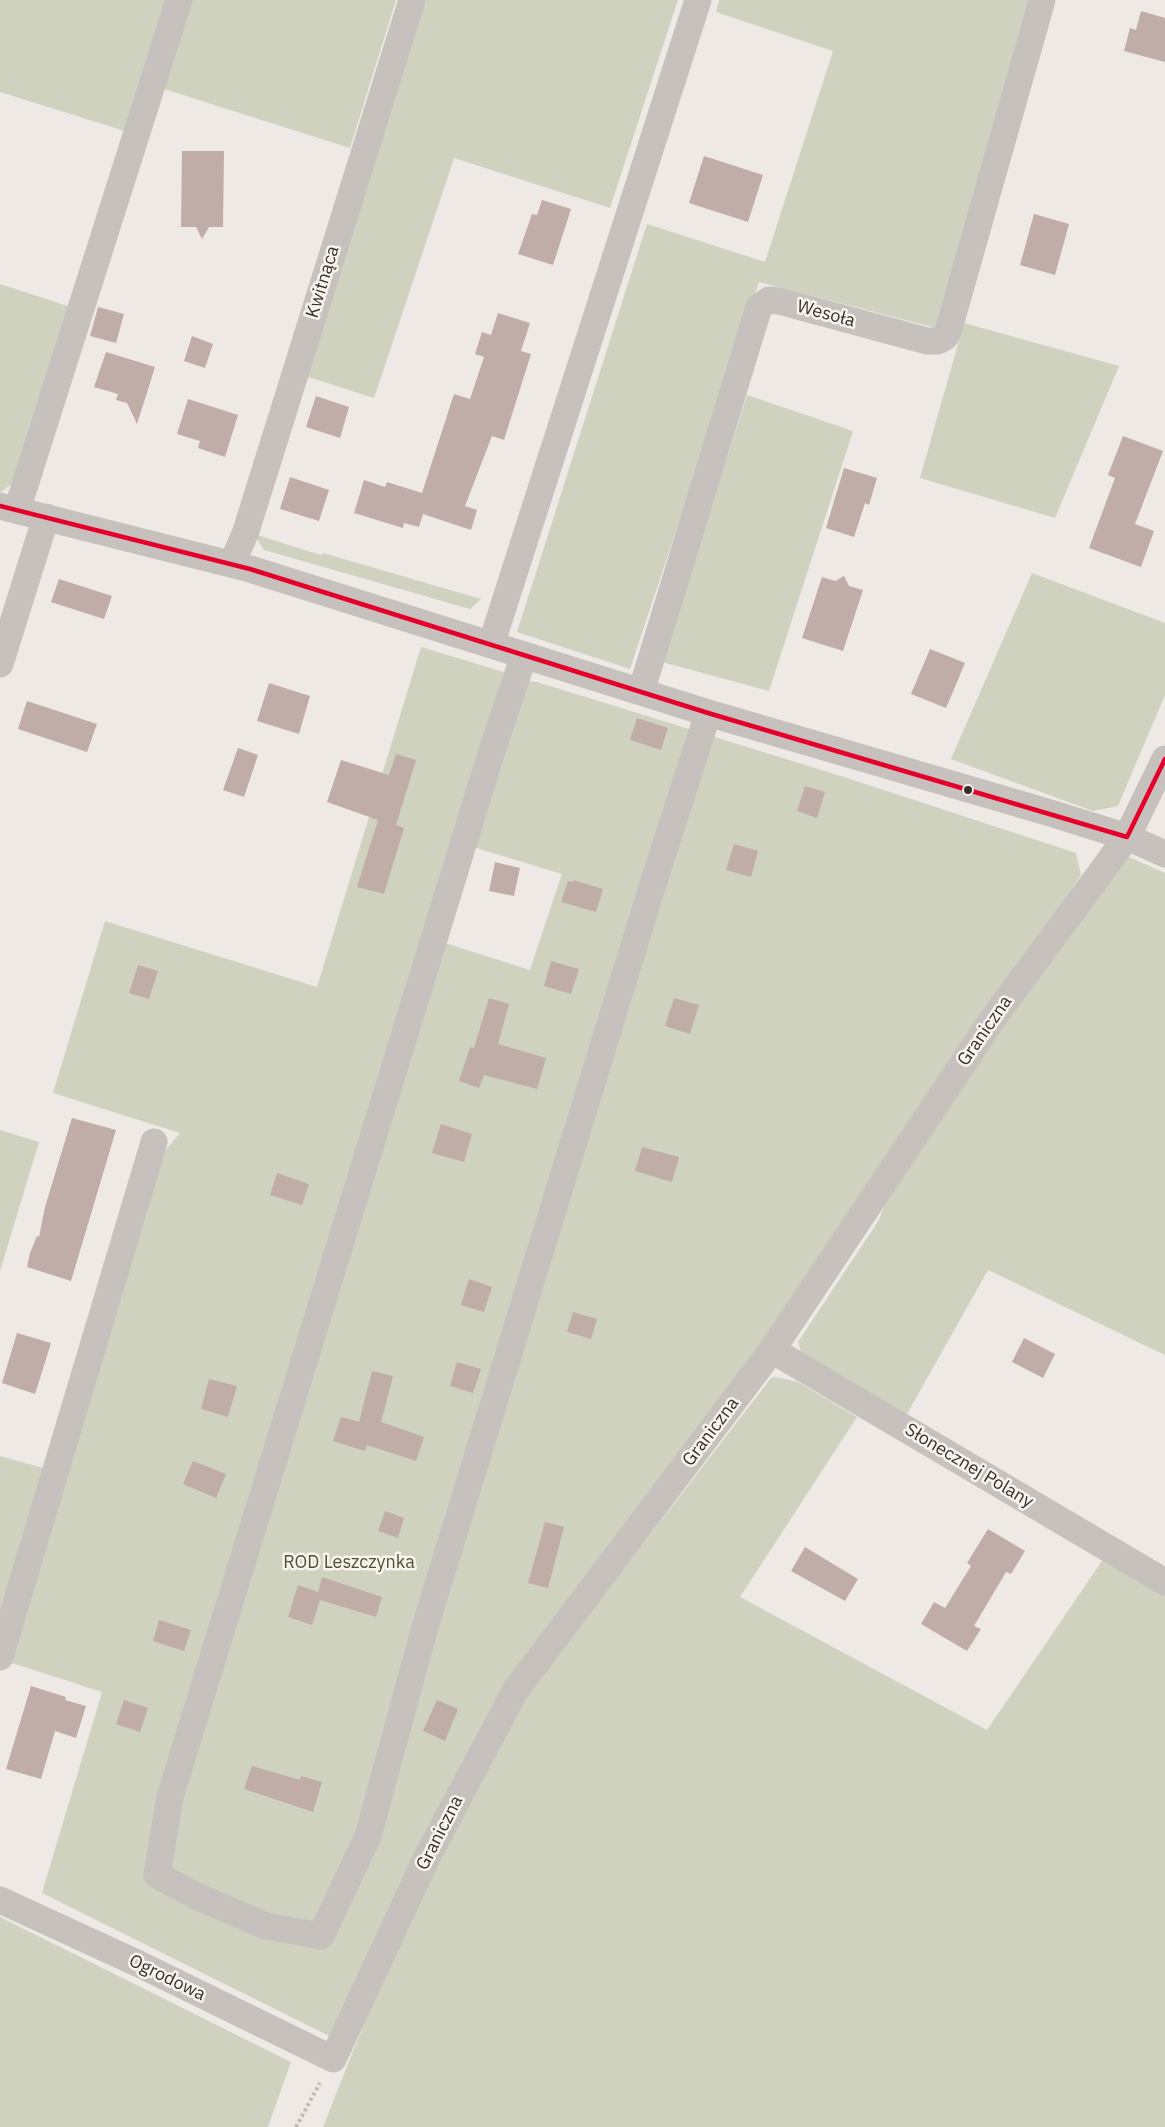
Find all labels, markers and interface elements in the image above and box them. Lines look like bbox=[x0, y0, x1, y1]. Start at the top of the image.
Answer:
street label: Kwitnąca bbox=[302, 243, 344, 321]
street label: Wesoła bbox=[795, 296, 857, 332]
unlabelled marker bbox=[962, 784, 974, 796]
street label: Graniczna bbox=[953, 992, 1017, 1070]
street label: Graniczna bbox=[678, 1393, 744, 1471]
street label: Słonecznej Polany bbox=[901, 1419, 1037, 1513]
park label: ROD Leszczynka bbox=[283, 1552, 415, 1574]
street label: Graniczna bbox=[412, 1792, 468, 1874]
street label: Ogrodowa bbox=[125, 1950, 209, 2006]

